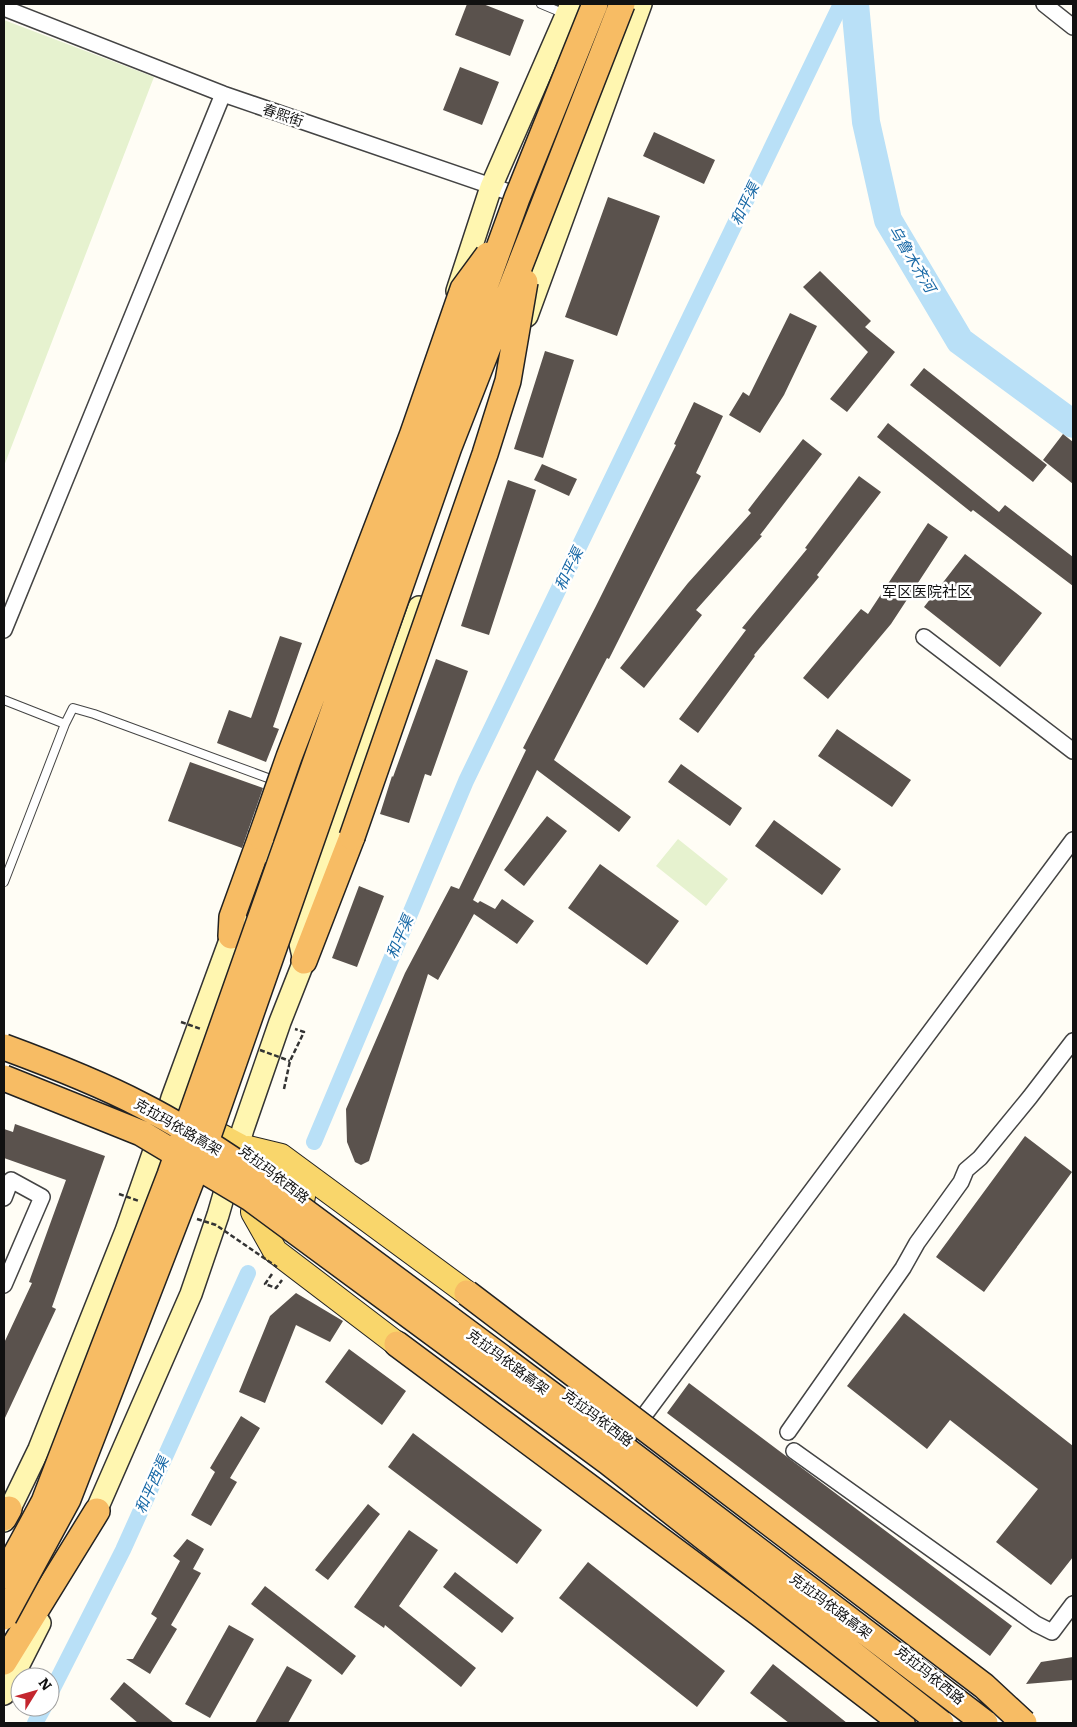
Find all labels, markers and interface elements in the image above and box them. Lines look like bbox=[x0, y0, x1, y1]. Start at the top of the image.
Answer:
street label: 春熙街 bbox=[260, 98, 306, 130]
water label: 和平渠 bbox=[723, 176, 765, 229]
water label: 乌鲁木齐河 bbox=[884, 220, 944, 299]
water label: 和平渠 bbox=[547, 541, 589, 594]
district label: 军区医院社区 bbox=[882, 579, 972, 602]
water label: 和平渠 bbox=[379, 909, 419, 962]
street label: 克拉玛依路高架 bbox=[131, 1093, 226, 1159]
street label: 克拉玛依西路 bbox=[235, 1139, 314, 1207]
street label: 克拉玛依路高架 bbox=[463, 1324, 554, 1399]
street label: 克拉玛依西路 bbox=[559, 1384, 638, 1450]
water label: 和平西渠 bbox=[128, 1450, 174, 1516]
street label: 克拉玛依路高架 bbox=[786, 1568, 877, 1643]
street label: 克拉玛依西路 bbox=[892, 1640, 970, 1708]
north arrow bbox=[10, 1667, 60, 1717]
text: N bbox=[35, 1673, 58, 1694]

